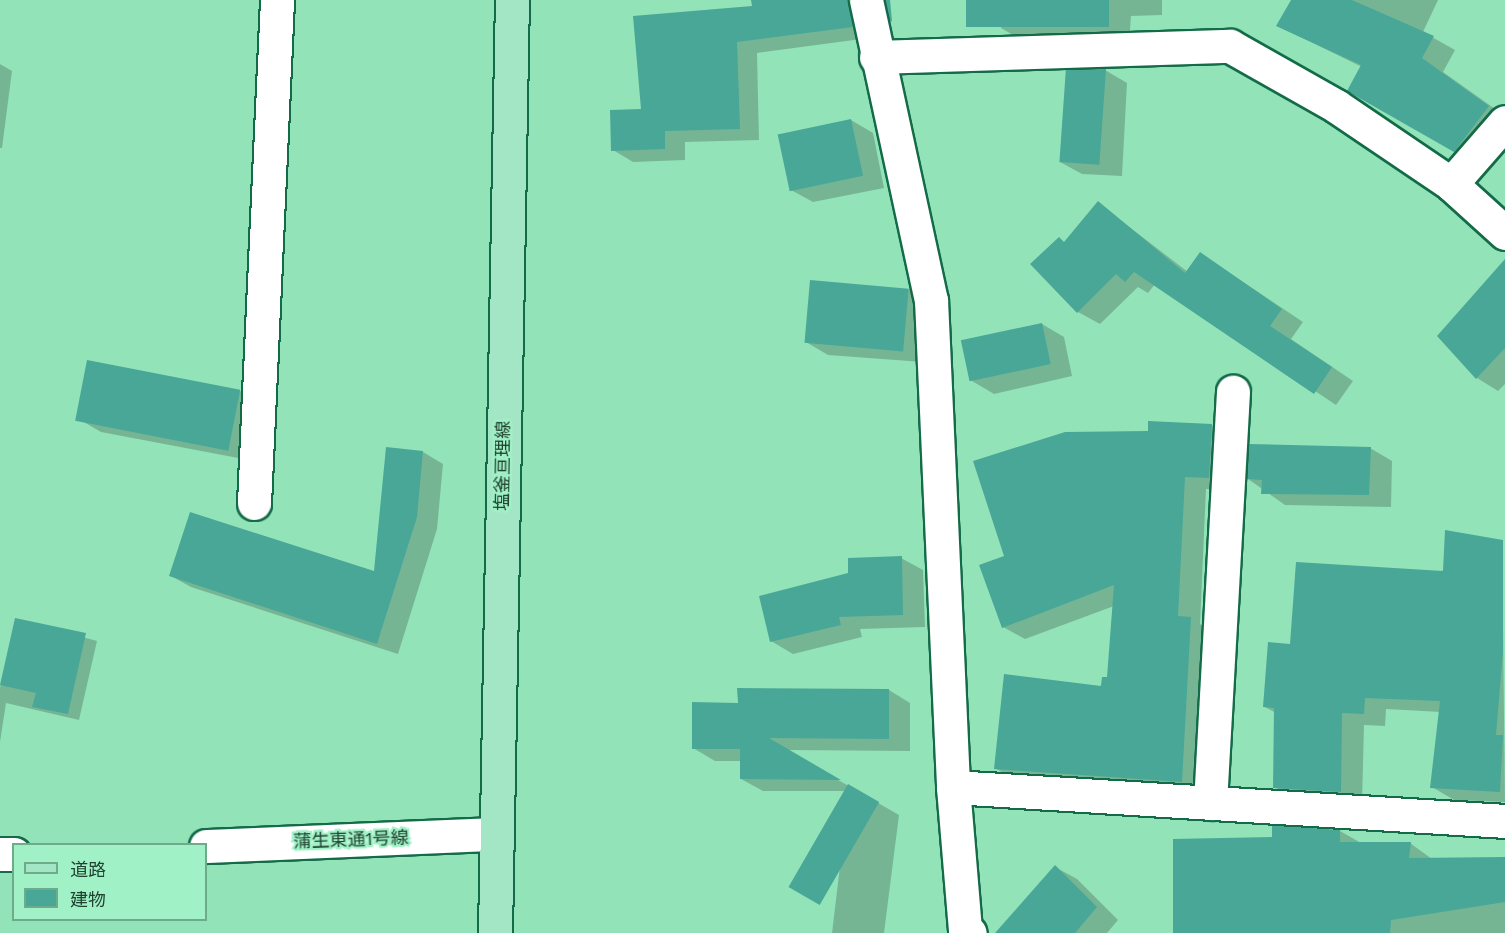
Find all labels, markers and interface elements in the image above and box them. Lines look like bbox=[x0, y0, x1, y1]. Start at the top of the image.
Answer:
street label: 塩釜亘理線 bbox=[491, 421, 515, 511]
street label: 蒲生東通1号線 bbox=[293, 827, 409, 853]
legend bbox=[12, 843, 207, 921]
text: 道路 bbox=[70, 859, 106, 880]
text: 建物 bbox=[70, 889, 106, 910]

